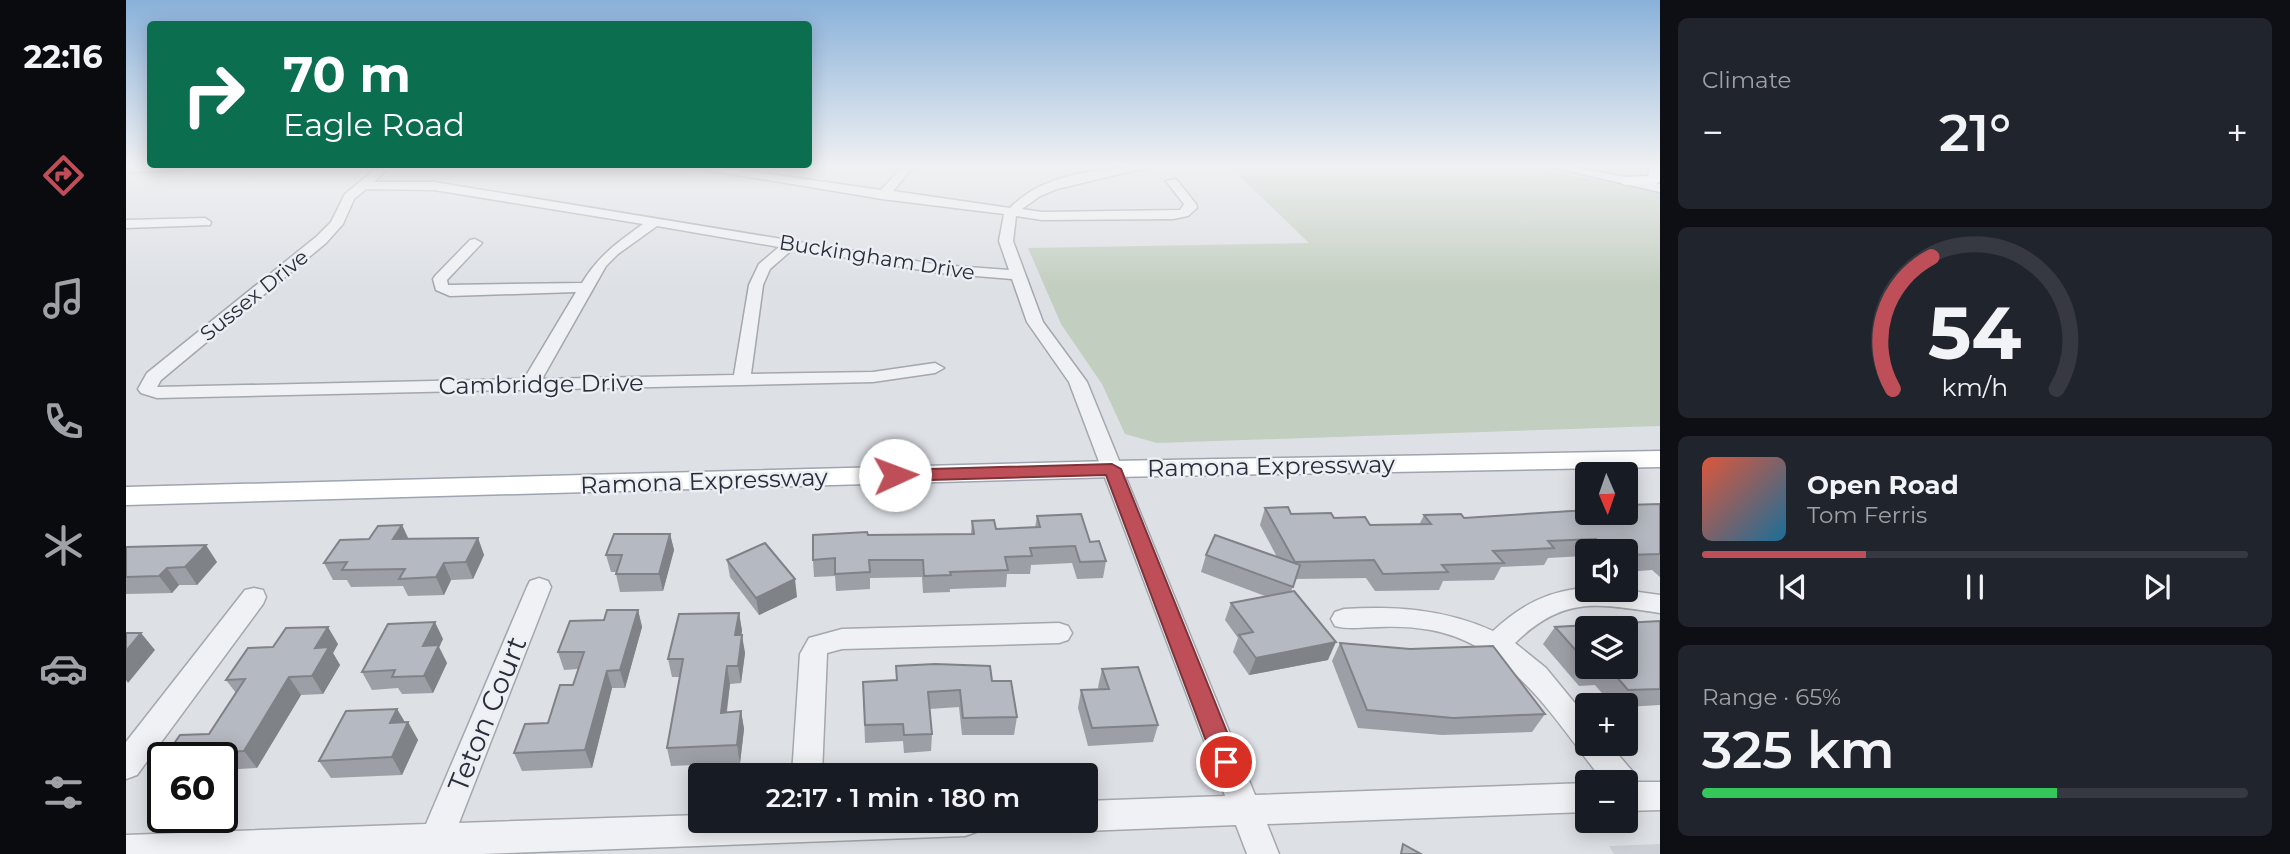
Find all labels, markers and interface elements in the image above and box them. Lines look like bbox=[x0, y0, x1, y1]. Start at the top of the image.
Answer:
text: 22:16 bbox=[23, 37, 103, 76]
text: 70 m bbox=[283, 45, 411, 104]
icon: right bbox=[168, 49, 259, 140]
text: Climate bbox=[1702, 66, 1791, 94]
text: 21° bbox=[1939, 101, 2011, 164]
text: Eagle Road bbox=[283, 105, 465, 144]
text: − bbox=[1702, 109, 1724, 156]
text: + bbox=[2226, 109, 2248, 156]
icon: directions bbox=[39, 151, 88, 200]
street label: Buckingham Drive bbox=[777, 229, 977, 285]
street label: Sussex Drive bbox=[195, 244, 313, 346]
icon: music bbox=[39, 274, 88, 323]
text: 54 bbox=[1928, 289, 2022, 377]
street label: Cambridge Drive bbox=[438, 368, 644, 400]
text: km/h bbox=[1942, 371, 2008, 401]
icon: phone bbox=[39, 397, 88, 446]
position arrow bbox=[858, 438, 932, 512]
street label: Ramona Expressway bbox=[1147, 449, 1395, 483]
street label: Ramona Expressway bbox=[580, 462, 828, 500]
north arrow bbox=[1575, 462, 1638, 525]
map controls bbox=[1575, 462, 1638, 833]
text: Open Road bbox=[1807, 469, 1959, 501]
text: Tom Ferris bbox=[1807, 501, 1927, 529]
icon: climate bbox=[39, 521, 88, 570]
button: sound bbox=[1575, 539, 1638, 602]
icon: previous bbox=[1774, 568, 1812, 606]
icon: pause bbox=[1956, 568, 1994, 606]
icon: next bbox=[2138, 568, 2176, 606]
button: layers bbox=[1575, 616, 1638, 679]
street label: Teton Court bbox=[440, 631, 534, 797]
icon: car bbox=[39, 644, 88, 693]
text: Range · 65% bbox=[1702, 683, 1841, 711]
button: + bbox=[1575, 693, 1638, 756]
text: 325 km bbox=[1702, 718, 1895, 781]
pin bbox=[1196, 732, 1256, 792]
speed limit sign: 60 bbox=[147, 742, 238, 833]
icon: arrive bbox=[1207, 743, 1245, 781]
icon: filters bbox=[39, 768, 88, 817]
button: − bbox=[1575, 770, 1638, 833]
text: 22:17 · 1 min · 180 m bbox=[766, 782, 1020, 814]

